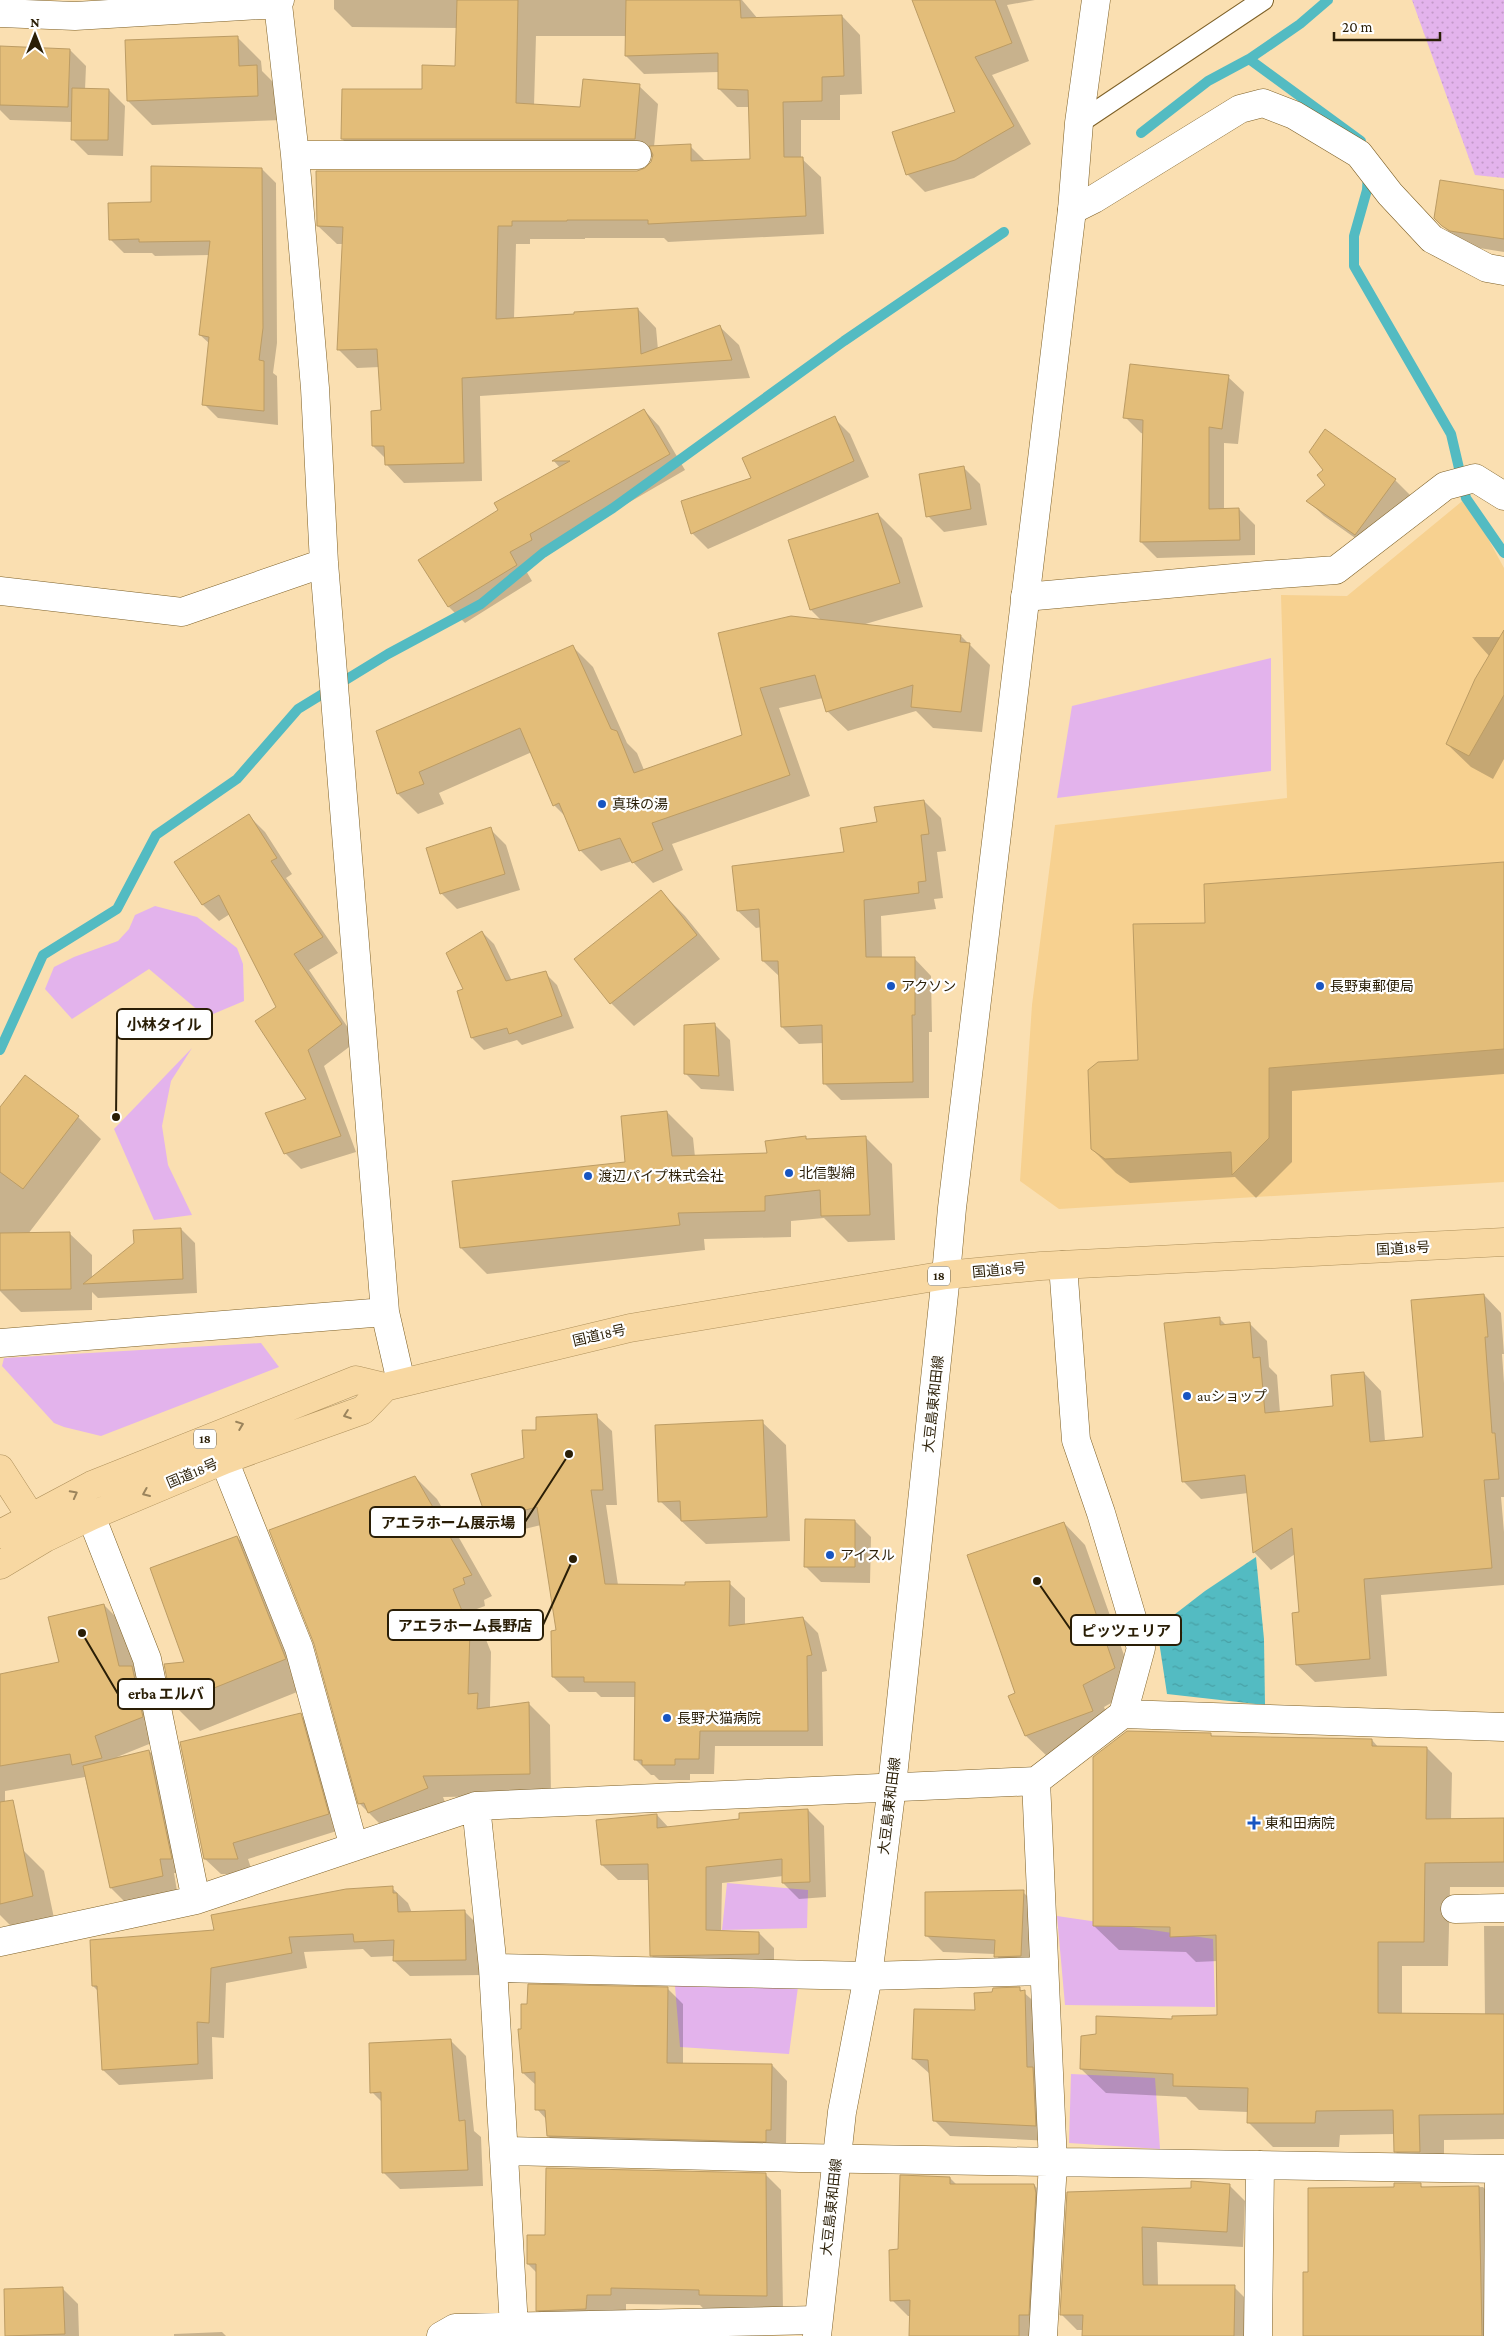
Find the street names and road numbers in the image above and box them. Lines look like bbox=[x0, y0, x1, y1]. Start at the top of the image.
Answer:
street label: 国道18号 bbox=[1376, 1239, 1430, 1257]
street label: 国道18号 bbox=[971, 1260, 1027, 1280]
road number: 18 bbox=[928, 1266, 950, 1285]
street label: 国道18号 bbox=[571, 1321, 627, 1349]
street label: 大豆島東和田線 bbox=[920, 1354, 946, 1454]
road number: 18 bbox=[194, 1430, 216, 1448]
street label: 国道18号 bbox=[164, 1455, 220, 1491]
street label: 大豆島東和田線 bbox=[875, 1756, 903, 1856]
street label: 大豆島東和田線 bbox=[818, 2157, 844, 2257]

